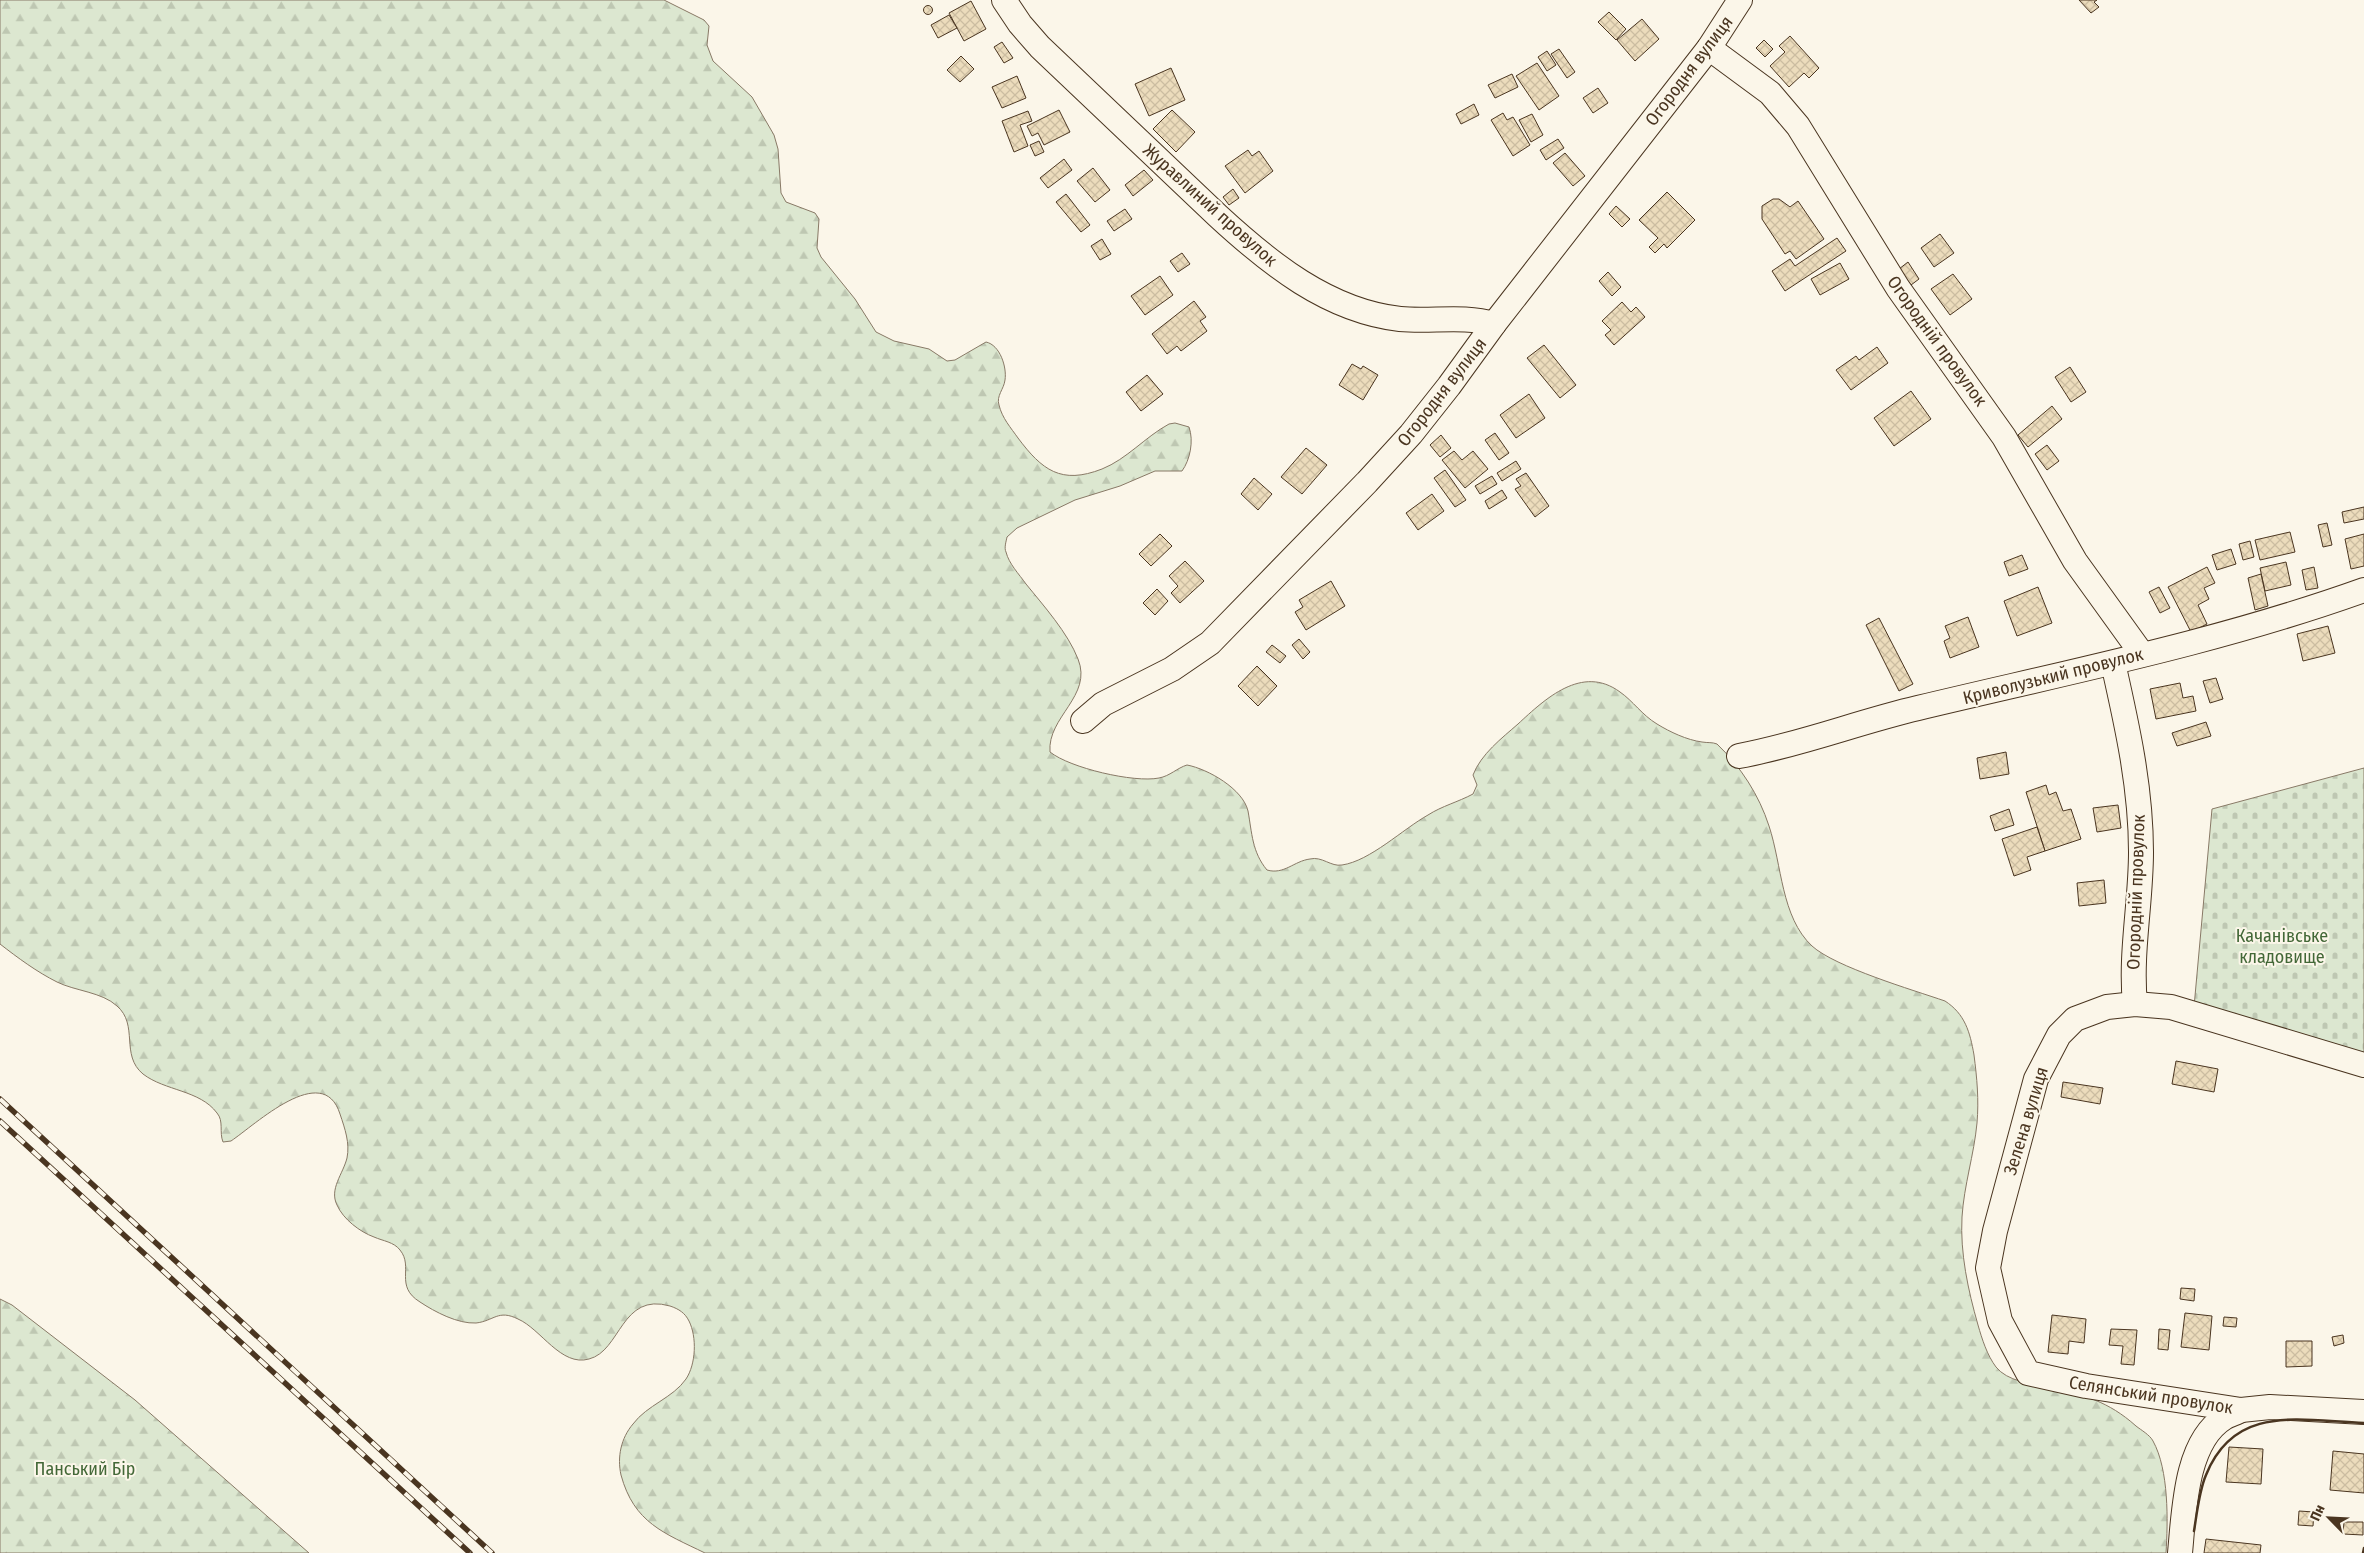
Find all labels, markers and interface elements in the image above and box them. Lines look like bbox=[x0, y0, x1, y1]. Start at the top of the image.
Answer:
street label: Огородня вулиця bbox=[1640, 12, 1738, 130]
street label: Журавлиний провулок bbox=[1138, 139, 1282, 271]
street label: Огородній провулок bbox=[1882, 272, 1992, 411]
street label: Огородня вулиця bbox=[1393, 333, 1491, 451]
street label: Криволузький провулок bbox=[1961, 643, 2146, 709]
street label: Огородній провулок bbox=[2122, 813, 2150, 970]
park label: Качанівське кладовище bbox=[2236, 925, 2328, 968]
street label: Зелена вулиця bbox=[1999, 1064, 2053, 1178]
street label: Селянський провулок bbox=[2067, 1371, 2235, 1419]
park label: Панський Бір bbox=[35, 1458, 135, 1480]
north arrow bbox=[2304, 1493, 2354, 1543]
text: Пн bbox=[2307, 1502, 2329, 1524]

